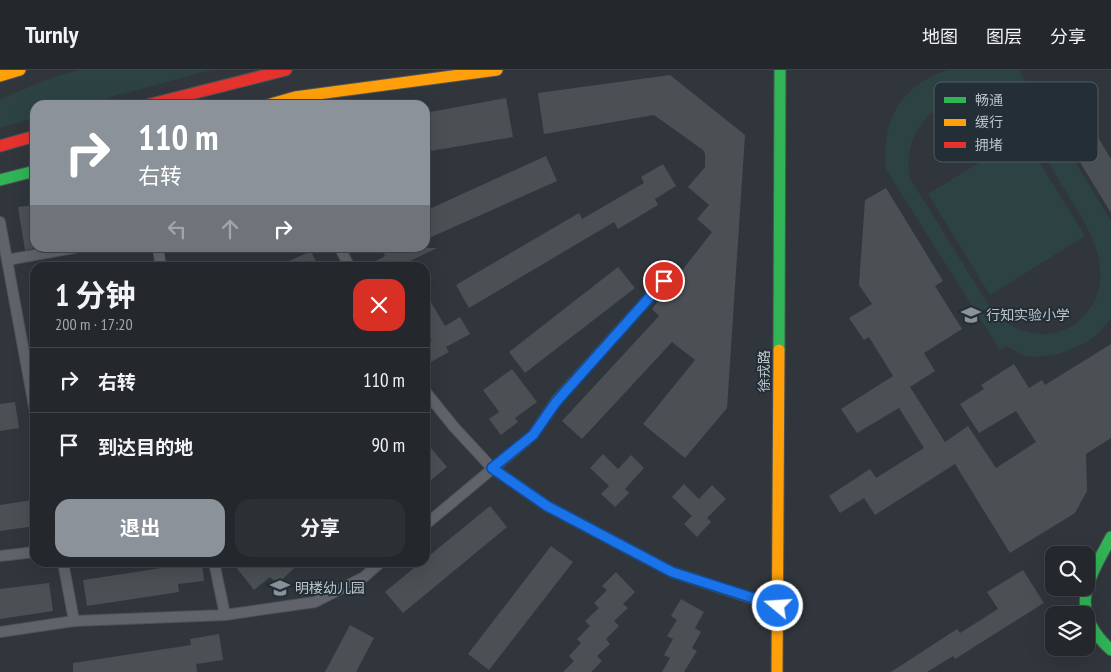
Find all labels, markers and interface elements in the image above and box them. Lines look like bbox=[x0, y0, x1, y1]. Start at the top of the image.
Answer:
text: Turnly bbox=[25, 19, 78, 50]
text: 地图 bbox=[922, 25, 958, 48]
text: 图层 bbox=[986, 25, 1022, 48]
text: 分享 bbox=[1050, 25, 1086, 48]
legend bbox=[934, 82, 1098, 162]
text: 畅通 bbox=[975, 91, 1003, 109]
text: 缓行 bbox=[975, 113, 1003, 131]
text: 110 m bbox=[138, 114, 219, 160]
icon: right bbox=[55, 120, 120, 185]
text: 拥堵 bbox=[975, 136, 1003, 154]
text: 右转 bbox=[138, 162, 182, 190]
icon: left bbox=[163, 215, 191, 243]
icon: ahead bbox=[216, 215, 244, 243]
icon: right bbox=[269, 215, 297, 243]
pin bbox=[643, 260, 685, 302]
icon: arrive bbox=[650, 267, 678, 295]
text: 1 分钟 bbox=[55, 275, 136, 314]
button: close bbox=[353, 279, 405, 331]
school or university icon: 行知实验小学 bbox=[960, 304, 982, 326]
place label: 行知实验小学 bbox=[986, 306, 1070, 324]
text: 200 m · 17:20 bbox=[55, 314, 133, 334]
street label: 徐戎路 bbox=[755, 350, 773, 392]
icon: right bbox=[55, 366, 83, 394]
text: 110 m bbox=[363, 368, 405, 392]
text: 右转 bbox=[98, 370, 136, 394]
icon: arrive bbox=[55, 431, 83, 459]
text: 90 m bbox=[372, 433, 405, 457]
text: 到达目的地 bbox=[98, 435, 193, 459]
button: 退出 bbox=[55, 499, 225, 557]
button: 分享 bbox=[235, 499, 405, 557]
map controls bbox=[1045, 546, 1095, 656]
button: search bbox=[1045, 546, 1095, 596]
school or university icon: 明楼幼儿园 bbox=[269, 577, 291, 599]
place label: 明楼幼儿园 bbox=[295, 579, 365, 597]
position arrow bbox=[751, 579, 803, 631]
button: layers bbox=[1045, 606, 1095, 656]

